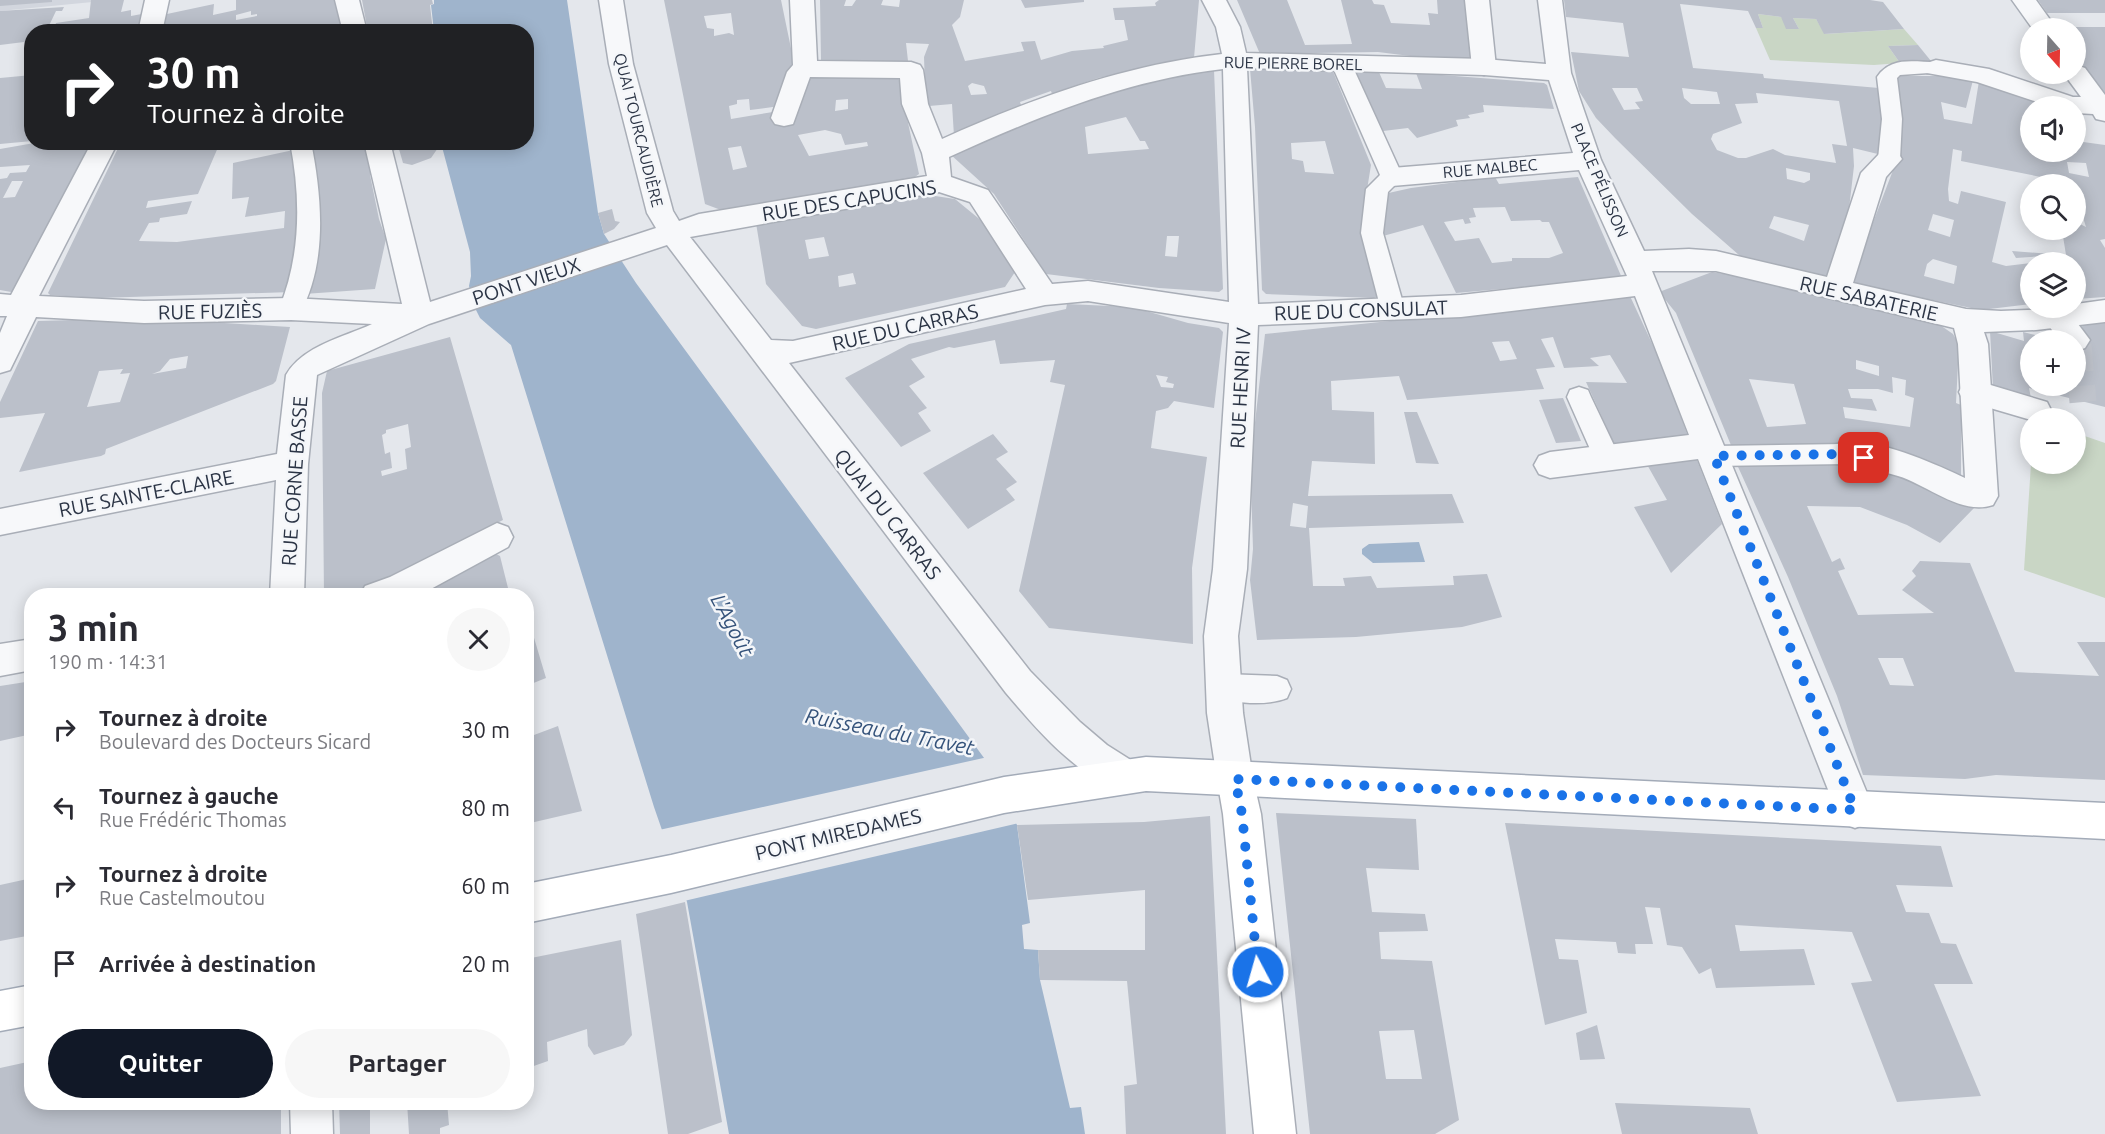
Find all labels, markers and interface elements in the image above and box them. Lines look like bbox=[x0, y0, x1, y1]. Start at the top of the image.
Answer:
north arrow bbox=[2020, 18, 2086, 84]
map controls bbox=[2020, 18, 2086, 474]
icon: right bbox=[48, 48, 126, 126]
text: 30 m bbox=[147, 49, 241, 96]
street label: QUAI TOURCAUDIÈRE bbox=[611, 51, 669, 209]
street label: RUE PIERRE BOREL bbox=[1224, 53, 1362, 73]
button: sound bbox=[2020, 96, 2086, 162]
text: Tournez à droite bbox=[147, 98, 345, 128]
street label: PLACE PÉLISSON bbox=[1568, 119, 1634, 240]
street label: RUE MALBEC bbox=[1442, 155, 1538, 181]
button: search bbox=[2020, 174, 2086, 240]
street label: RUE DES CAPUCINS bbox=[760, 175, 938, 225]
button: layers bbox=[2020, 252, 2086, 318]
street label: PONT VIEUX bbox=[469, 253, 583, 309]
street label: RUE SABATERIE bbox=[1798, 271, 1940, 325]
street label: RUE DU CONSULAT bbox=[1274, 295, 1448, 325]
street label: RUE FUZIÈS bbox=[158, 299, 262, 323]
street label: RUE DU CARRAS bbox=[830, 299, 980, 355]
street label: RUE HENRI IV bbox=[1225, 327, 1255, 449]
button: + bbox=[2020, 330, 2086, 396]
street label: RUE CORNE BASSE bbox=[277, 395, 311, 567]
button: − bbox=[2020, 408, 2086, 474]
pin bbox=[1838, 432, 1889, 483]
icon: arrive bbox=[1847, 441, 1880, 474]
street label: QUAI DU CARRAS bbox=[830, 444, 946, 584]
street label: RUE SAINTE-CLAIRE bbox=[57, 465, 235, 521]
water label: L'Agoût bbox=[707, 590, 760, 661]
text: 3 min bbox=[48, 607, 139, 648]
button: close bbox=[447, 608, 510, 671]
text: 190 m · 14:31 bbox=[48, 650, 168, 673]
water label: Ruisseau du Travet bbox=[804, 703, 977, 759]
text: Tournez à droite bbox=[99, 705, 268, 730]
icon: right bbox=[48, 713, 81, 746]
text: 30 m bbox=[461, 717, 510, 742]
text: Boulevard des Docteurs Sicard bbox=[99, 730, 371, 753]
text: Tournez à gauche bbox=[99, 783, 279, 808]
icon: left bbox=[48, 791, 81, 824]
text: 80 m bbox=[461, 795, 510, 820]
street label: PONT MIREDAMES bbox=[753, 804, 923, 864]
text: Rue Frédéric Thomas bbox=[99, 808, 287, 831]
text: Tournez à droite bbox=[99, 861, 268, 886]
icon: right bbox=[48, 869, 81, 902]
text: 60 m bbox=[461, 873, 510, 898]
text: Rue Castelmoutou bbox=[99, 886, 265, 909]
position arrow bbox=[1226, 940, 1290, 1004]
icon: arrive bbox=[48, 947, 81, 980]
text: Arrivée à destination bbox=[99, 951, 316, 976]
text: 20 m bbox=[461, 951, 510, 976]
button: Quitter bbox=[48, 1029, 273, 1098]
button: Partager bbox=[285, 1029, 510, 1098]

